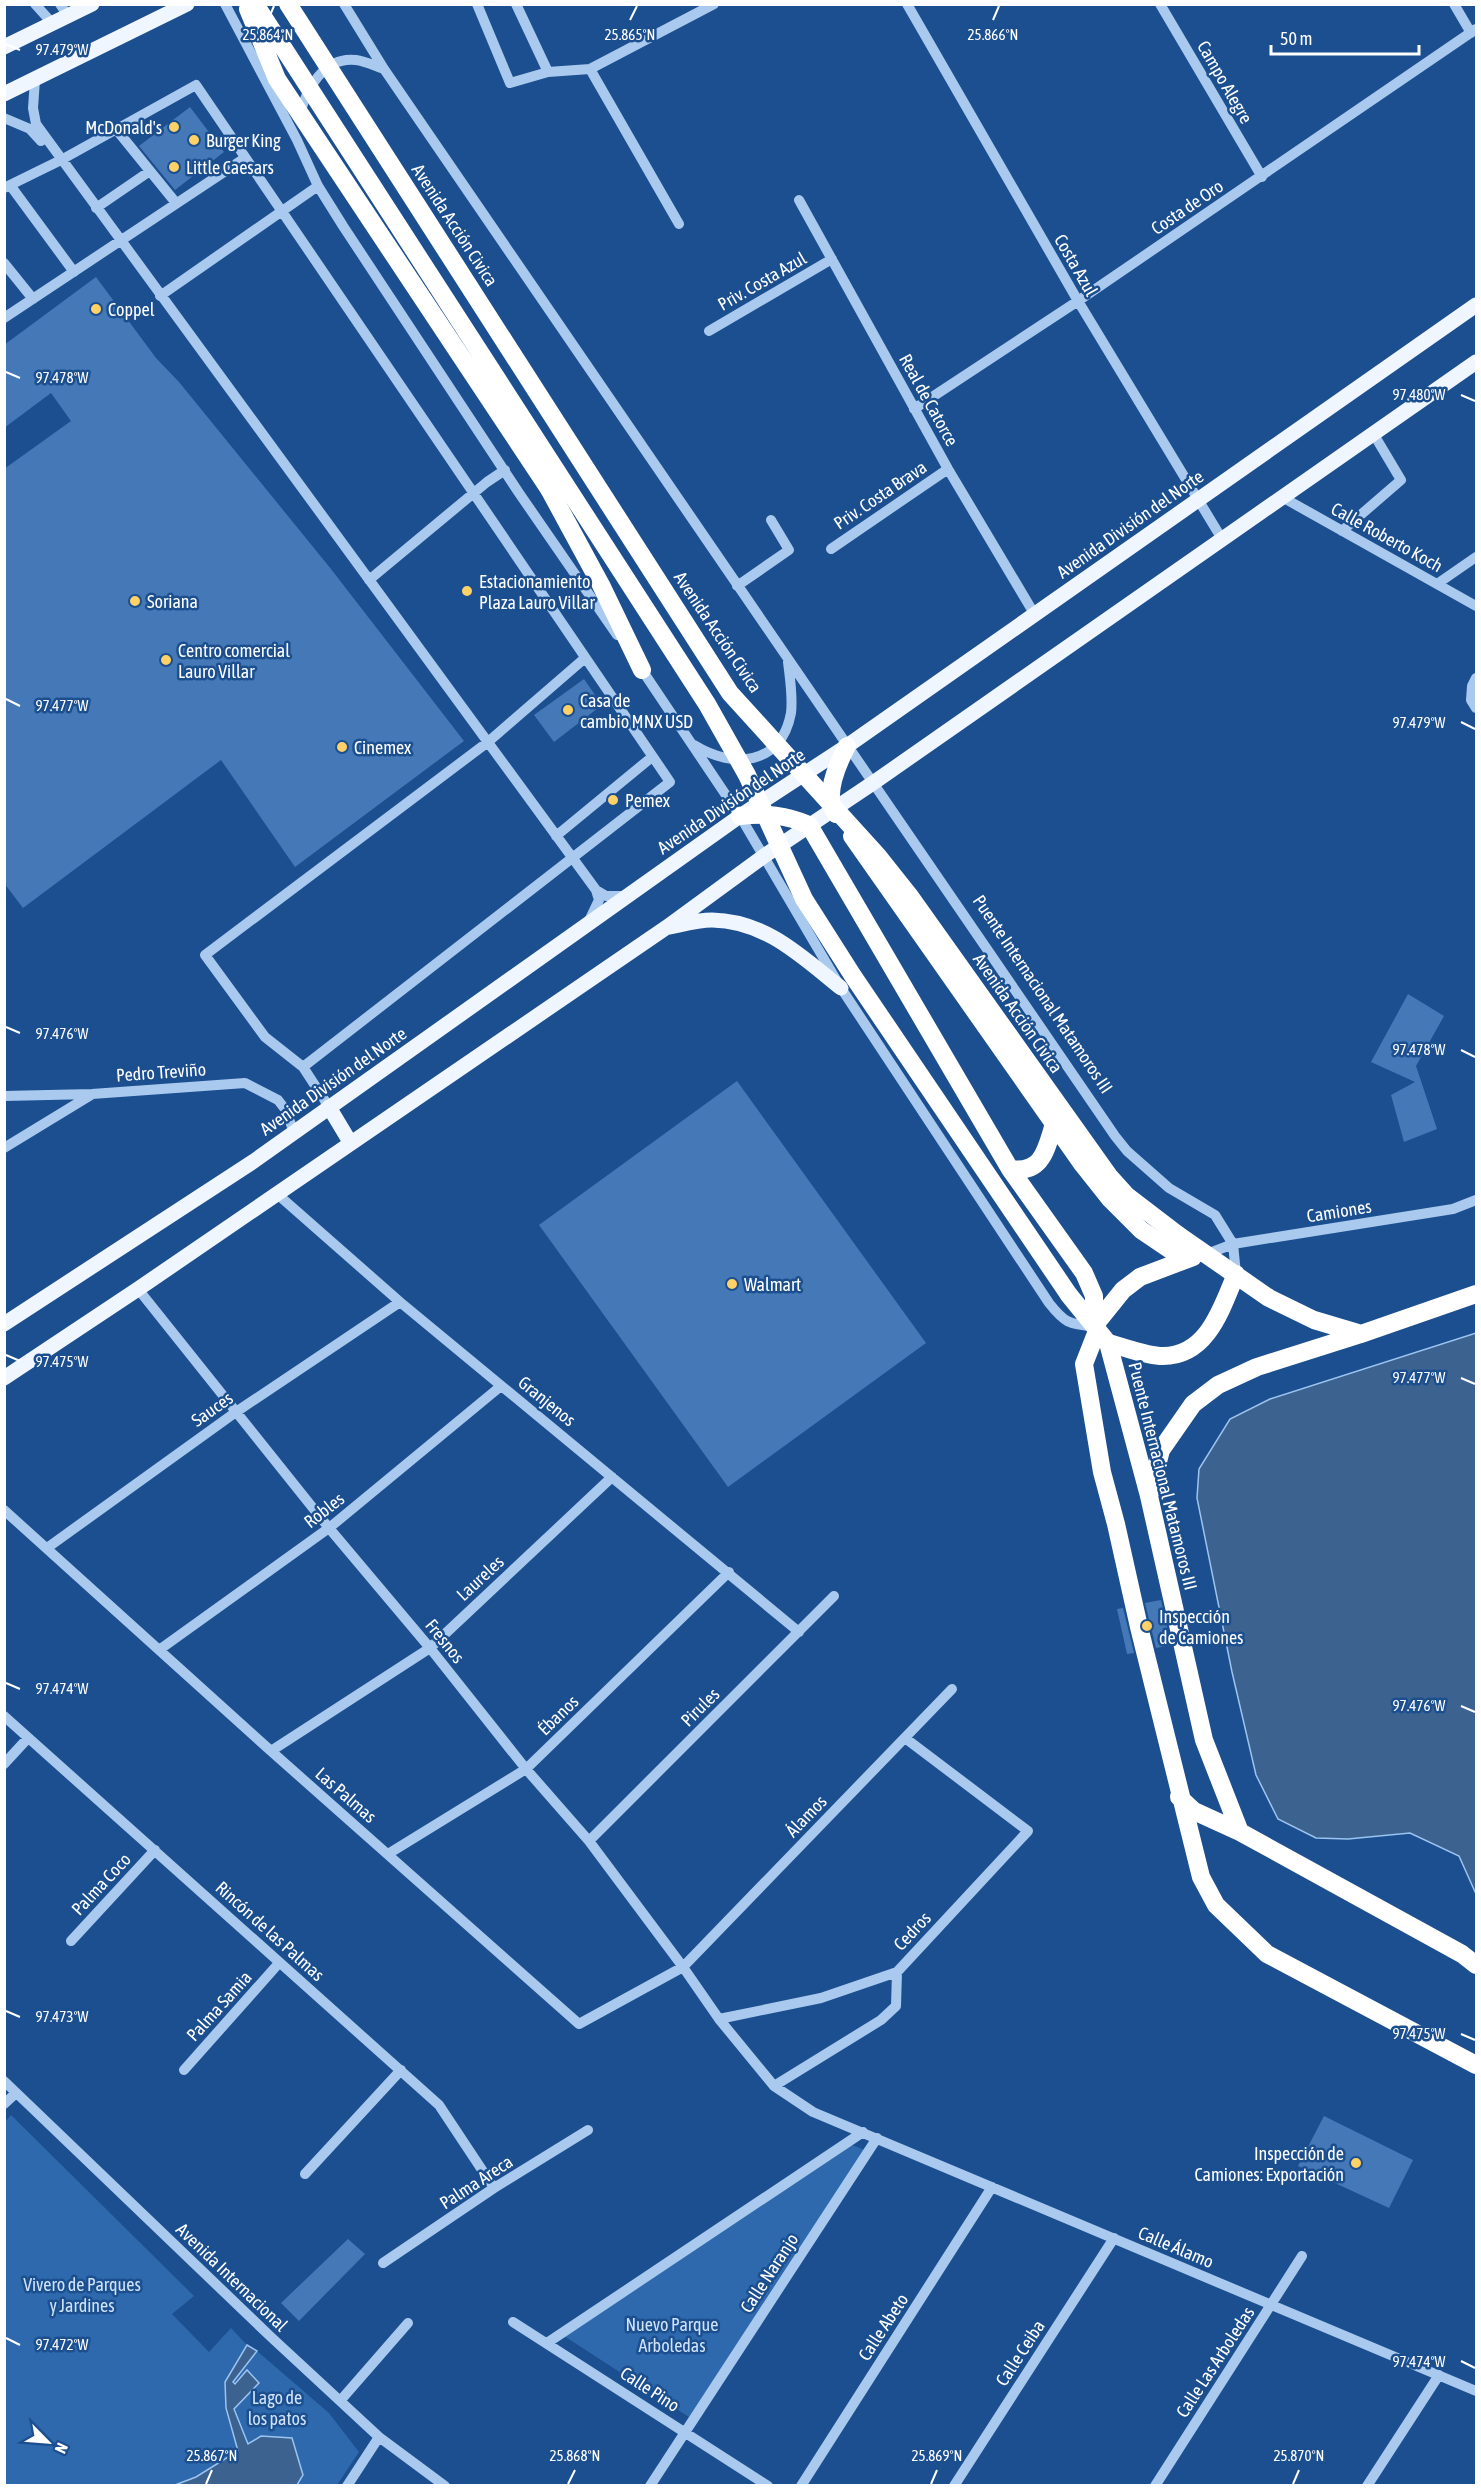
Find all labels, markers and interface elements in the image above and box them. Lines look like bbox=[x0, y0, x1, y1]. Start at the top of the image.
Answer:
scale bar bbox=[1271, 18, 1420, 56]
text: 25.864°N bbox=[243, 26, 293, 43]
text: 25.865°N bbox=[605, 26, 655, 43]
text: 25.866°N bbox=[968, 26, 1018, 43]
text: 50 m bbox=[1280, 28, 1312, 49]
street label: Campo Alegre bbox=[1193, 37, 1257, 127]
text: 97.479°W bbox=[36, 41, 89, 58]
place label: McDonald's bbox=[85, 117, 162, 138]
marker: McDonald's bbox=[167, 120, 181, 134]
place label: Burger King bbox=[206, 130, 281, 151]
marker: Burger King bbox=[187, 133, 201, 147]
place label: Little Caesars bbox=[186, 157, 274, 178]
marker: Little Caesars bbox=[167, 160, 181, 174]
street label: Avenida Acción Civica bbox=[408, 160, 502, 290]
street label: Costa de Oro bbox=[1147, 175, 1227, 239]
street label: Costa Azul bbox=[1050, 230, 1102, 300]
street label: Priv. Costa Azul bbox=[714, 247, 810, 315]
place label: Coppel bbox=[108, 299, 155, 320]
marker: Coppel bbox=[89, 302, 103, 316]
street label: Real de Catorce bbox=[895, 350, 963, 450]
text: 97.478°W bbox=[36, 369, 89, 386]
text: 97.480°W bbox=[1393, 386, 1446, 403]
street label: Priv. Costa Brava bbox=[830, 456, 930, 534]
street label: Avenida División del Norte bbox=[1053, 466, 1207, 582]
street label: Calle Roberto Koch bbox=[1328, 498, 1446, 576]
street label: Avenida Acción Civica bbox=[670, 568, 766, 696]
place label: Estacionamiento Plaza Lauro Villar bbox=[479, 571, 595, 613]
marker: Estacionamiento Plaza Lauro Villar bbox=[460, 584, 474, 598]
place label: Soriana bbox=[147, 591, 198, 612]
marker: Soriana bbox=[128, 594, 142, 608]
place label: Centro comercial Lauro Villar bbox=[178, 640, 290, 682]
marker: Centro comercial Lauro Villar bbox=[159, 653, 173, 667]
place label: Casa de cambio MNX USD bbox=[580, 690, 693, 732]
text: 97.477°W bbox=[36, 697, 89, 714]
marker: Casa de cambio MNX USD bbox=[561, 703, 575, 717]
text: 97.479°W bbox=[1393, 714, 1446, 731]
place label: Cinemex bbox=[354, 737, 411, 758]
marker: Cinemex bbox=[335, 740, 349, 754]
street label: Avenida División del Norte bbox=[653, 744, 809, 858]
place label: Pemex bbox=[625, 790, 670, 811]
marker: Pemex bbox=[606, 793, 620, 807]
street label: Puente Internacional Matamoros III bbox=[969, 891, 1117, 1097]
street label: Avenida Acción Civica bbox=[969, 949, 1067, 1077]
street label: Avenida División del Norte bbox=[256, 1023, 410, 1139]
text: 97.476°W bbox=[36, 1025, 89, 1042]
text: 97.478°W bbox=[1393, 1041, 1446, 1058]
street label: Pedro Treviño bbox=[115, 1058, 207, 1086]
street label: Camiones bbox=[1305, 1196, 1373, 1226]
place label: Walmart bbox=[744, 1274, 801, 1295]
marker: Walmart bbox=[725, 1277, 739, 1291]
text: 97.475°W bbox=[36, 1353, 89, 1370]
street label: Puente Internacional Matamoros III bbox=[1124, 1360, 1202, 1592]
text: 97.477°W bbox=[1393, 1369, 1446, 1386]
street label: Granjenos bbox=[514, 1372, 580, 1430]
street label: Sauces bbox=[187, 1387, 237, 1431]
street label: Robles bbox=[300, 1488, 348, 1532]
street label: Laureles bbox=[452, 1551, 508, 1605]
place label: Inspección de Camiones bbox=[1159, 1606, 1243, 1648]
street label: Fresnos bbox=[421, 1615, 469, 1667]
marker: Inspección de Camiones bbox=[1140, 1619, 1154, 1633]
text: 97.474°W bbox=[36, 1680, 89, 1697]
street label: Pirules bbox=[676, 1683, 724, 1731]
street label: Ébanos bbox=[533, 1691, 583, 1739]
text: 97.476°W bbox=[1393, 1697, 1446, 1714]
street label: Las Palmas bbox=[311, 1763, 381, 1827]
street label: Álamos bbox=[781, 1791, 831, 1841]
street label: Palma Coco bbox=[67, 1849, 135, 1919]
street label: Rincón de las Palmas bbox=[211, 1877, 329, 1985]
street label: Cedros bbox=[889, 1907, 935, 1955]
street label: Palma Samia bbox=[182, 1967, 256, 2045]
text: 97.473°W bbox=[36, 2008, 89, 2025]
text: 97.475°W bbox=[1393, 2025, 1446, 2042]
place label: Inspección de Camiones: Exportación bbox=[1194, 2143, 1344, 2185]
street label: Palma Areca bbox=[436, 2151, 516, 2213]
marker: Inspección de Camiones: Exportación bbox=[1349, 2156, 1363, 2170]
street label: Avenida Internacional bbox=[172, 2219, 292, 2336]
street label: Calle Álamo bbox=[1135, 2222, 1217, 2272]
street label: Calle Naranjo bbox=[736, 2229, 802, 2317]
park label: Vivero de Parques y Jardines bbox=[23, 2274, 141, 2316]
street label: Calle Abeto bbox=[854, 2290, 912, 2364]
street label: Calle Las Arboledas bbox=[1171, 2303, 1259, 2421]
park label: Nuevo Parque Arboledas bbox=[625, 2314, 719, 2356]
street label: Calle Ceiba bbox=[991, 2316, 1049, 2390]
text: 97.472°W bbox=[36, 2336, 89, 2353]
text: 97.474°W bbox=[1393, 2353, 1446, 2370]
street label: Calle Pino bbox=[616, 2362, 684, 2416]
park label: Lago de los patos bbox=[248, 2387, 306, 2429]
north arrow bbox=[18, 2412, 78, 2472]
text: N bbox=[51, 2440, 72, 2456]
text: 25.867°N bbox=[187, 2447, 237, 2464]
text: 25.868°N bbox=[550, 2447, 600, 2464]
text: 25.869°N bbox=[912, 2447, 962, 2464]
text: 25.870°N bbox=[1274, 2447, 1324, 2464]

